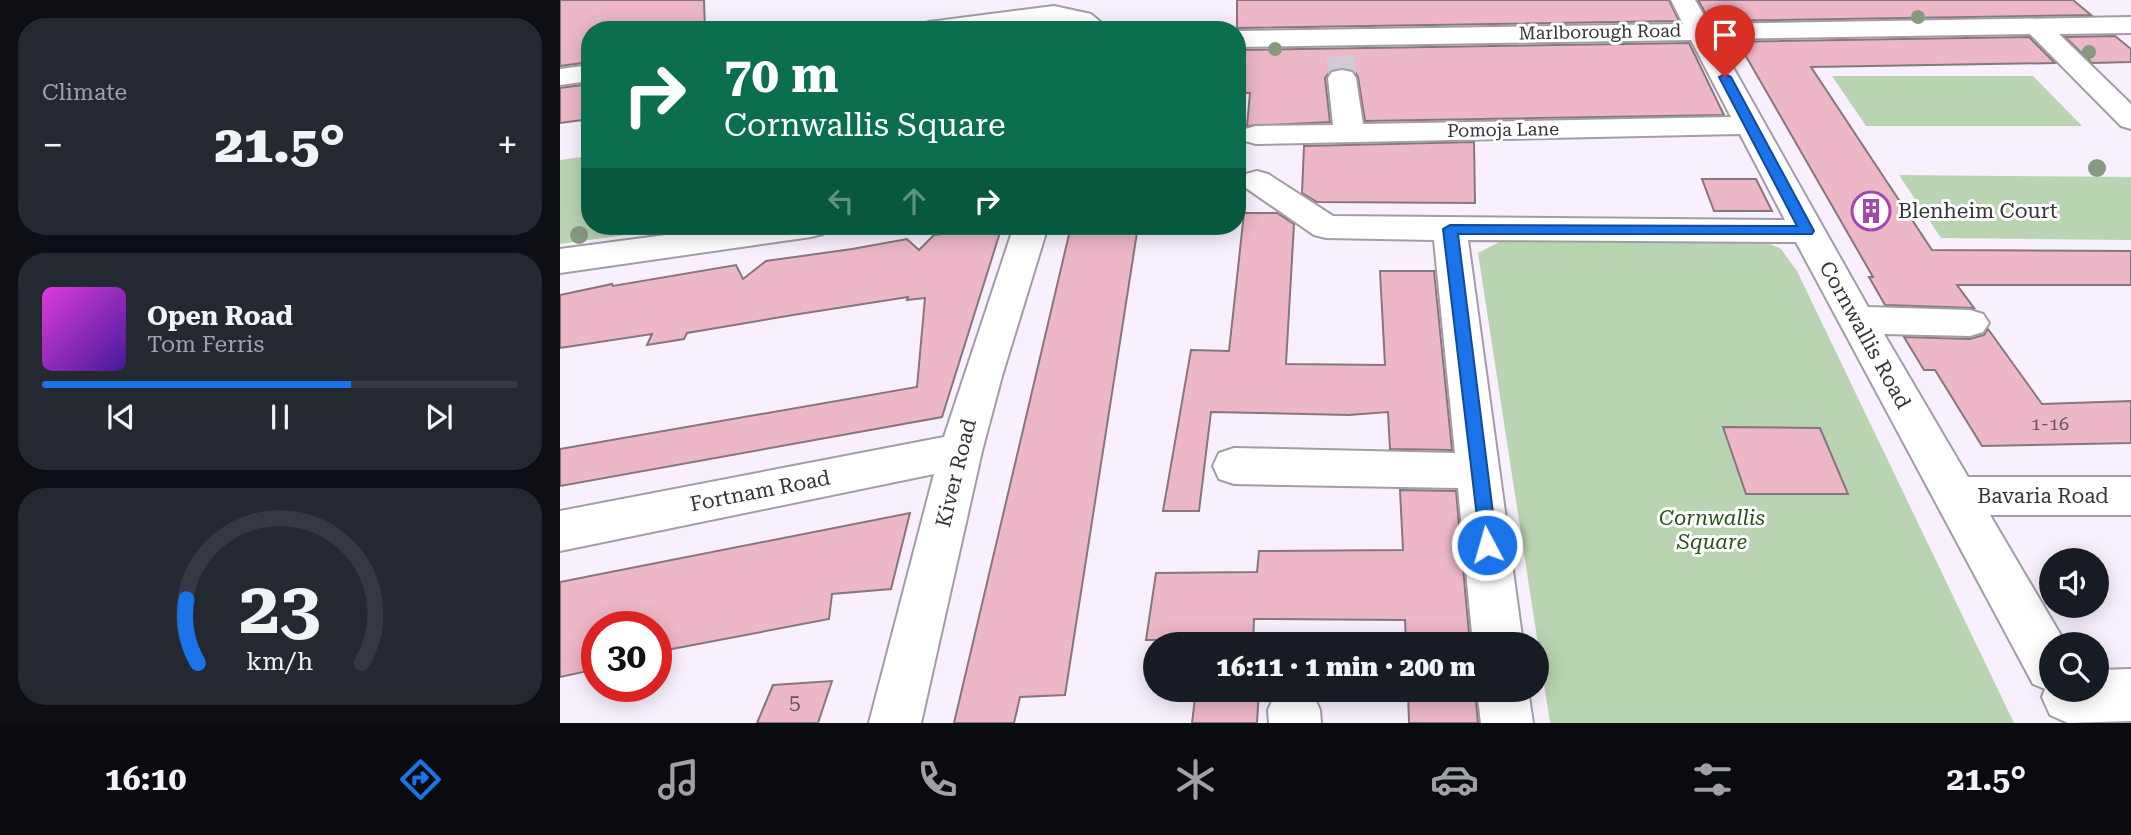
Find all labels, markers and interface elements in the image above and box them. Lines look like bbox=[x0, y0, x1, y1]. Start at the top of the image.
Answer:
pin bbox=[1695, 5, 1755, 77]
icon: arrive bbox=[1706, 16, 1744, 54]
street label: Marlborough Road bbox=[1519, 20, 1682, 43]
text: 70 m bbox=[724, 47, 839, 104]
icon: right bbox=[609, 49, 700, 140]
text: Climate bbox=[42, 79, 127, 106]
text: Cornwallis Square bbox=[724, 106, 1005, 144]
text: 21.5° bbox=[215, 114, 345, 175]
street label: Pomoja Lane bbox=[1447, 118, 1559, 141]
text: − bbox=[42, 123, 63, 167]
text: + bbox=[497, 123, 518, 167]
icon: left bbox=[822, 182, 860, 220]
icon: ahead bbox=[895, 182, 933, 220]
icon: right bbox=[968, 182, 1006, 220]
building icon: Blenheim Court bbox=[1850, 190, 1892, 232]
place label: Blenheim Court bbox=[1898, 199, 2058, 223]
street label: Cornwallis Road bbox=[1814, 257, 1916, 413]
text: Open Road bbox=[147, 301, 293, 331]
text: Tom Ferris bbox=[147, 331, 264, 358]
icon: previous bbox=[102, 398, 140, 436]
icon: pause bbox=[261, 398, 299, 436]
icon: next bbox=[420, 398, 458, 436]
house number: 1-16 bbox=[2031, 413, 2069, 434]
street label: Kiver Road bbox=[931, 416, 981, 530]
street label: Fortnam Road bbox=[688, 466, 833, 516]
street label: Bavaria Road bbox=[1977, 484, 2109, 508]
park label: Cornwallis Square bbox=[1659, 506, 1765, 554]
position arrow bbox=[1450, 508, 1524, 582]
map controls bbox=[2039, 548, 2109, 702]
button: sound bbox=[2039, 548, 2109, 618]
text: 23 bbox=[239, 566, 321, 651]
speed limit sign: 30 bbox=[581, 611, 672, 702]
button: search bbox=[2039, 632, 2109, 702]
text: km/h bbox=[247, 646, 313, 675]
text: 16:11 · 1 min · 200 m bbox=[1216, 652, 1476, 682]
house number: 5 bbox=[789, 690, 801, 714]
icon: directions bbox=[396, 755, 445, 804]
icon: music bbox=[654, 755, 703, 804]
icon: phone bbox=[913, 755, 962, 804]
icon: climate bbox=[1171, 755, 1220, 804]
icon: car bbox=[1430, 755, 1479, 804]
icon: filters bbox=[1688, 755, 1737, 804]
text: 16:10 bbox=[105, 760, 186, 798]
text: 21.5° bbox=[1946, 760, 2026, 798]

